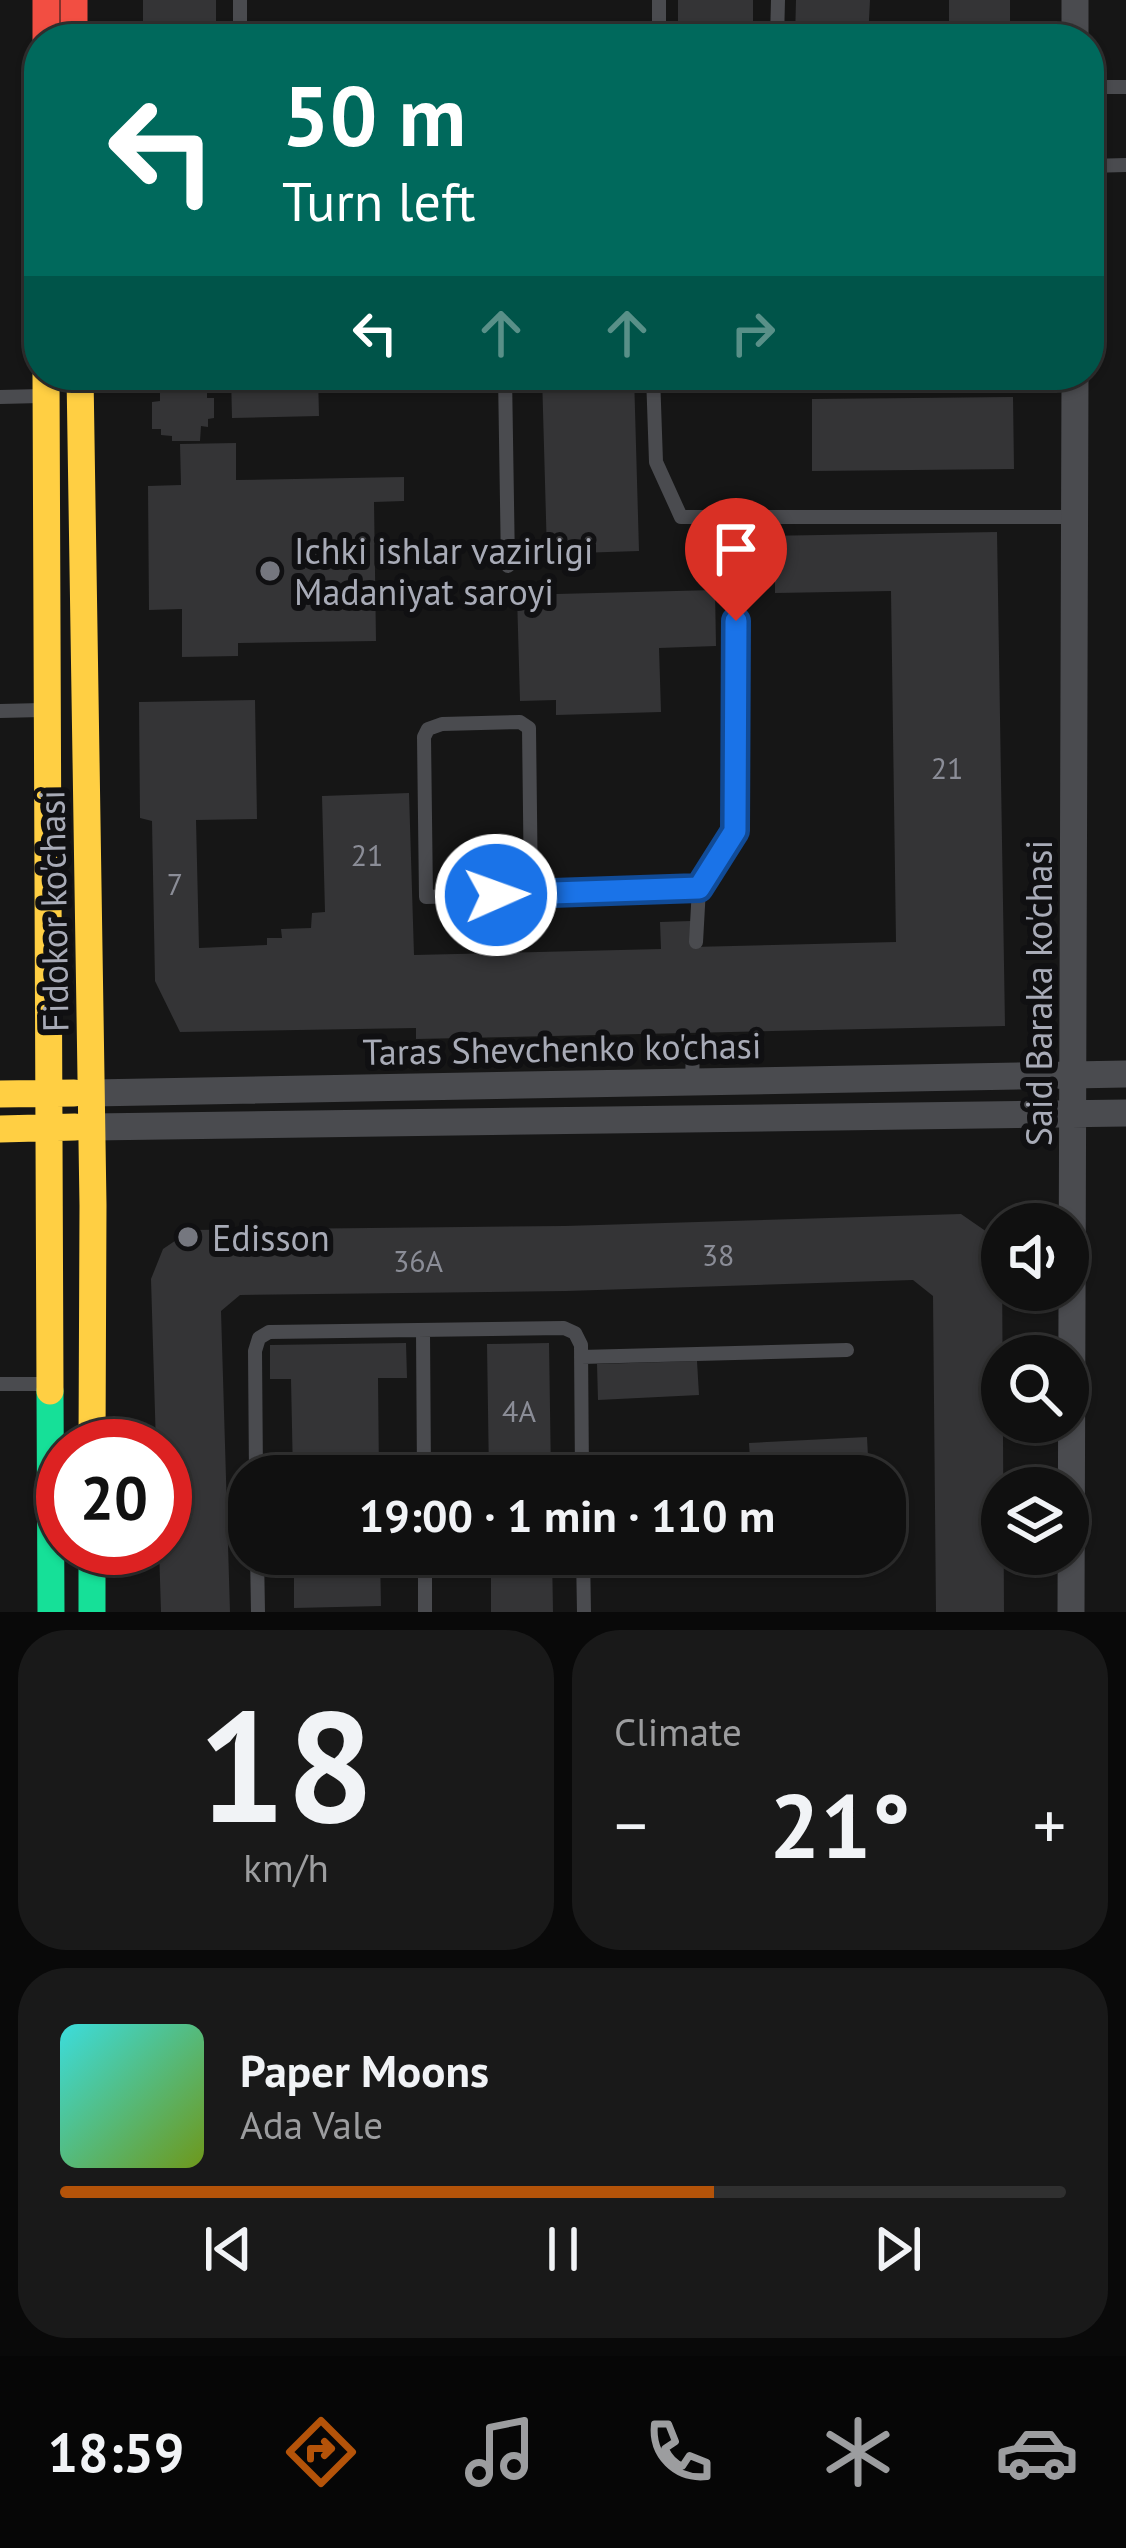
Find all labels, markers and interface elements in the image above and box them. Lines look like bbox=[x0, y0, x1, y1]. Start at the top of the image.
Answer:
text: 50 m bbox=[282, 60, 466, 169]
icon: left bbox=[84, 72, 240, 228]
text: Turn left bbox=[282, 166, 476, 236]
icon: left bbox=[342, 300, 408, 366]
icon: ahead bbox=[468, 300, 534, 366]
icon: ahead bbox=[594, 300, 660, 366]
icon: right bbox=[720, 300, 786, 366]
pin bbox=[685, 498, 787, 621]
icon: arrive bbox=[703, 516, 769, 582]
place label: Ichki ishlar vazirligi Madaniyat saroyi bbox=[294, 527, 593, 615]
marker: Ichki ishlar vazirligi Madaniyat saroyi bbox=[257, 558, 283, 584]
house number: 21 bbox=[931, 748, 963, 787]
street label: Fidokor ko'chasi bbox=[27, 790, 79, 1032]
position arrow bbox=[433, 832, 559, 958]
house number: 21 bbox=[351, 835, 383, 874]
street label: Said Baraka ko'chasi bbox=[1015, 840, 1062, 1146]
house number: 7 bbox=[167, 864, 183, 903]
street label: Taras Shevchenko ko'chasi bbox=[362, 1021, 762, 1075]
map controls bbox=[981, 1203, 1089, 1575]
button: sound bbox=[981, 1203, 1089, 1311]
place label: Edisson bbox=[212, 1214, 330, 1261]
marker: Edisson bbox=[175, 1224, 201, 1250]
house number: 38 bbox=[702, 1235, 734, 1274]
house number: 36A bbox=[393, 1241, 444, 1280]
button: search bbox=[981, 1335, 1089, 1443]
house number: 4А bbox=[502, 1391, 536, 1430]
speed limit sign: 20 bbox=[36, 1419, 192, 1575]
button: layers bbox=[981, 1467, 1089, 1575]
text: 19:00 · 1 min · 110 m bbox=[359, 1486, 775, 1544]
text: 18 bbox=[198, 1663, 374, 1865]
text: Climate bbox=[614, 1706, 742, 1757]
text: 21° bbox=[769, 1766, 911, 1883]
text: − bbox=[614, 1782, 647, 1867]
text: + bbox=[1033, 1782, 1066, 1867]
text: km/h bbox=[243, 1842, 329, 1893]
text: Paper Moons bbox=[240, 2041, 489, 2099]
text: Ada Vale bbox=[240, 2099, 383, 2150]
icon: previous bbox=[195, 2216, 261, 2282]
icon: pause bbox=[530, 2216, 596, 2282]
icon: next bbox=[865, 2216, 931, 2282]
icon: directions bbox=[279, 2410, 363, 2494]
icon: music bbox=[458, 2410, 542, 2494]
icon: phone bbox=[637, 2410, 721, 2494]
icon: climate bbox=[816, 2410, 900, 2494]
icon: car bbox=[995, 2410, 1079, 2494]
text: 18:59 bbox=[47, 2417, 184, 2487]

